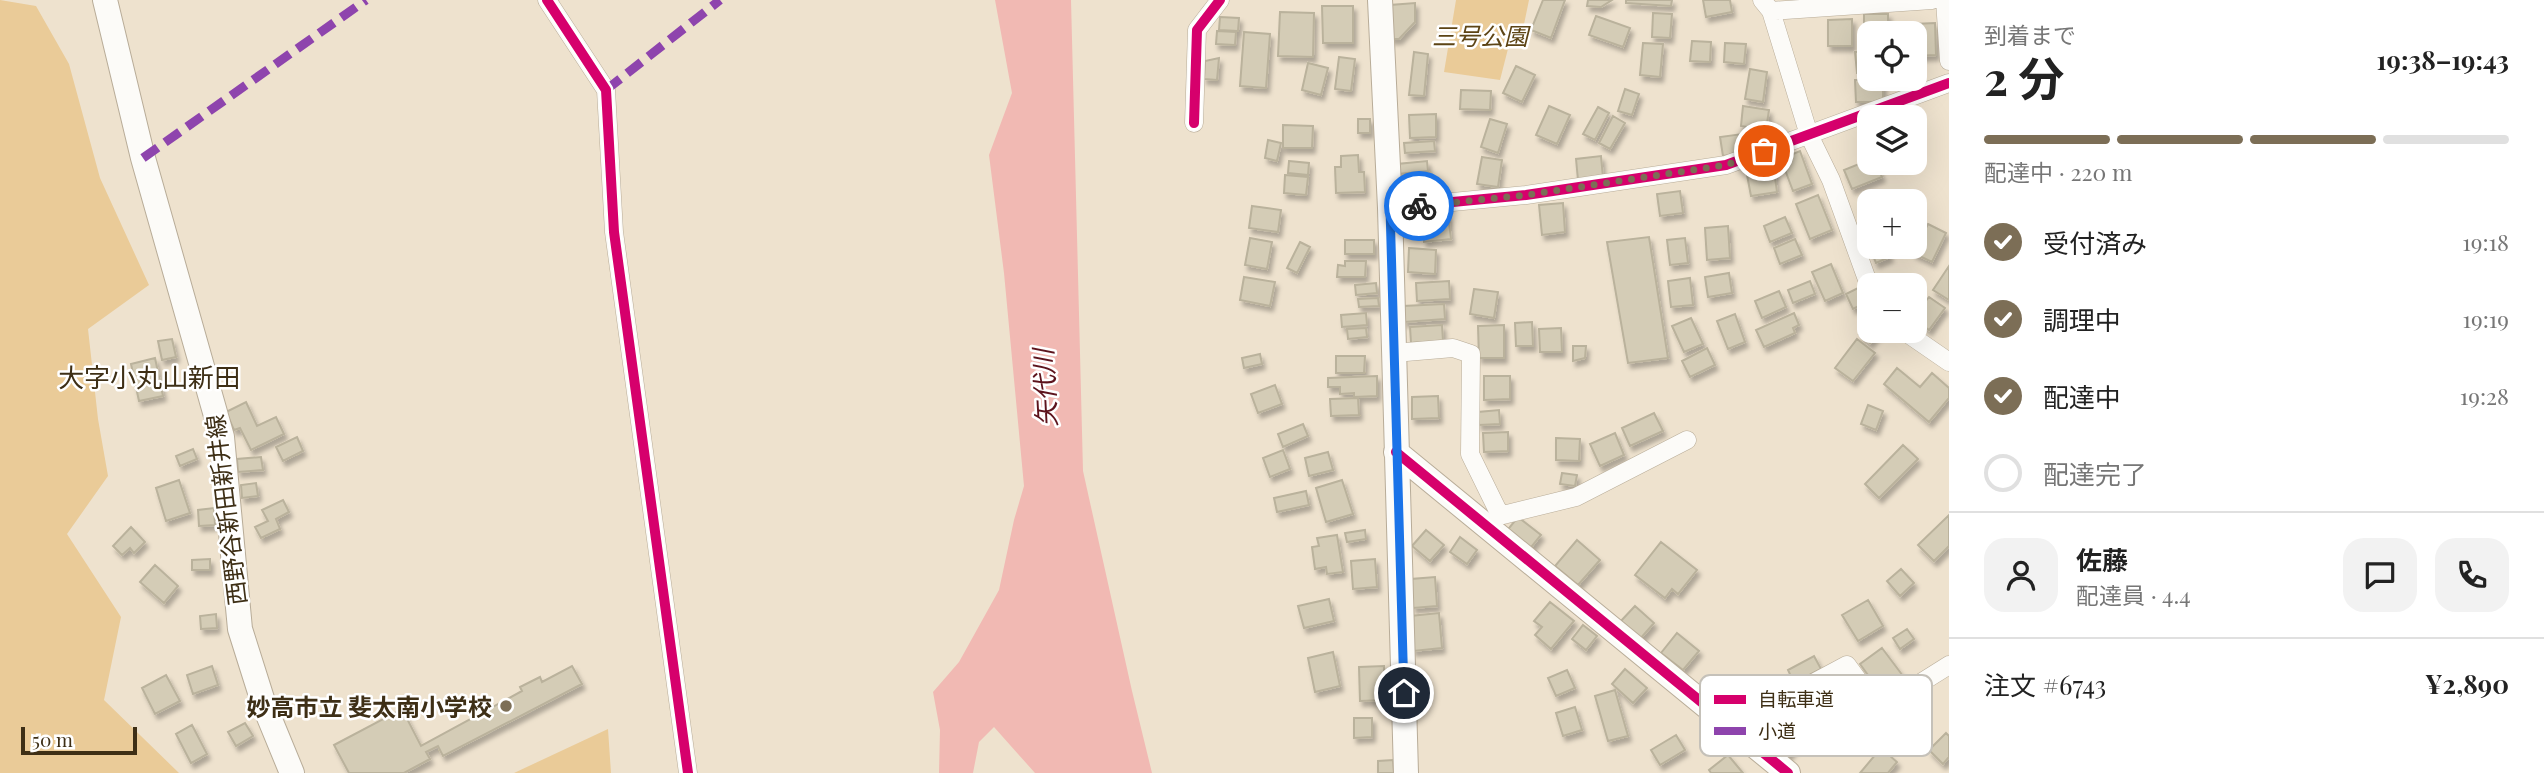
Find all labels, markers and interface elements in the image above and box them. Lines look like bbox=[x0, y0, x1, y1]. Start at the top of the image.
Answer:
park label: 三号公園 bbox=[1432, 19, 1531, 51]
text: 到着まで bbox=[1984, 19, 2076, 50]
map controls bbox=[1857, 21, 1927, 343]
button: locate bbox=[1857, 21, 1927, 91]
text: 19:38–19:43 bbox=[2377, 42, 2509, 77]
text: 2 分 bbox=[1984, 46, 2064, 108]
button: layers bbox=[1857, 105, 1927, 175]
pin bbox=[1734, 121, 1794, 181]
icon: bag bbox=[1745, 132, 1783, 170]
text: 配達中 · 220 m bbox=[1984, 156, 2133, 187]
courier bbox=[1384, 171, 1454, 241]
icon: bike bbox=[1400, 187, 1438, 225]
button: + bbox=[1857, 189, 1927, 259]
icon: check bbox=[1984, 223, 2022, 261]
text: 受付済み bbox=[2043, 225, 2147, 260]
text: 19:18 bbox=[2462, 226, 2509, 257]
button: − bbox=[1857, 273, 1927, 343]
icon: check bbox=[1984, 300, 2022, 338]
text: 調理中 bbox=[2043, 302, 2121, 337]
text: 19:19 bbox=[2462, 303, 2509, 334]
water label: 矢代川 bbox=[1024, 345, 1064, 428]
district label: 大字小丸山新田 bbox=[58, 359, 240, 394]
icon: check bbox=[1984, 377, 2022, 415]
text: 配達中 bbox=[2043, 379, 2121, 414]
text: 19:28 bbox=[2460, 380, 2509, 411]
street label: 西野谷新田新井線 bbox=[197, 413, 253, 607]
text: 配達完了 bbox=[2043, 456, 2147, 491]
button: person bbox=[1984, 538, 2058, 612]
button: chat bbox=[2343, 538, 2417, 612]
button: phone bbox=[2435, 538, 2509, 612]
text: 佐藤 bbox=[2076, 542, 2128, 577]
text: 配達員 · 4.4 bbox=[2076, 579, 2191, 610]
pin bbox=[1374, 663, 1434, 723]
text: ¥2,890 bbox=[2425, 666, 2509, 701]
text: 注文 #6743 bbox=[1984, 667, 2106, 702]
icon: home bbox=[1385, 674, 1423, 712]
legend bbox=[1700, 675, 1932, 756]
text: 自転車道 bbox=[1758, 685, 1834, 711]
place label: 妙高市立 斐太南小学校 bbox=[246, 690, 492, 722]
marker: 妙高市立 斐太南小学校 bbox=[498, 698, 514, 714]
text: 小道 bbox=[1758, 717, 1796, 743]
scale bar bbox=[21, 724, 136, 756]
text: 50 m bbox=[32, 726, 73, 752]

